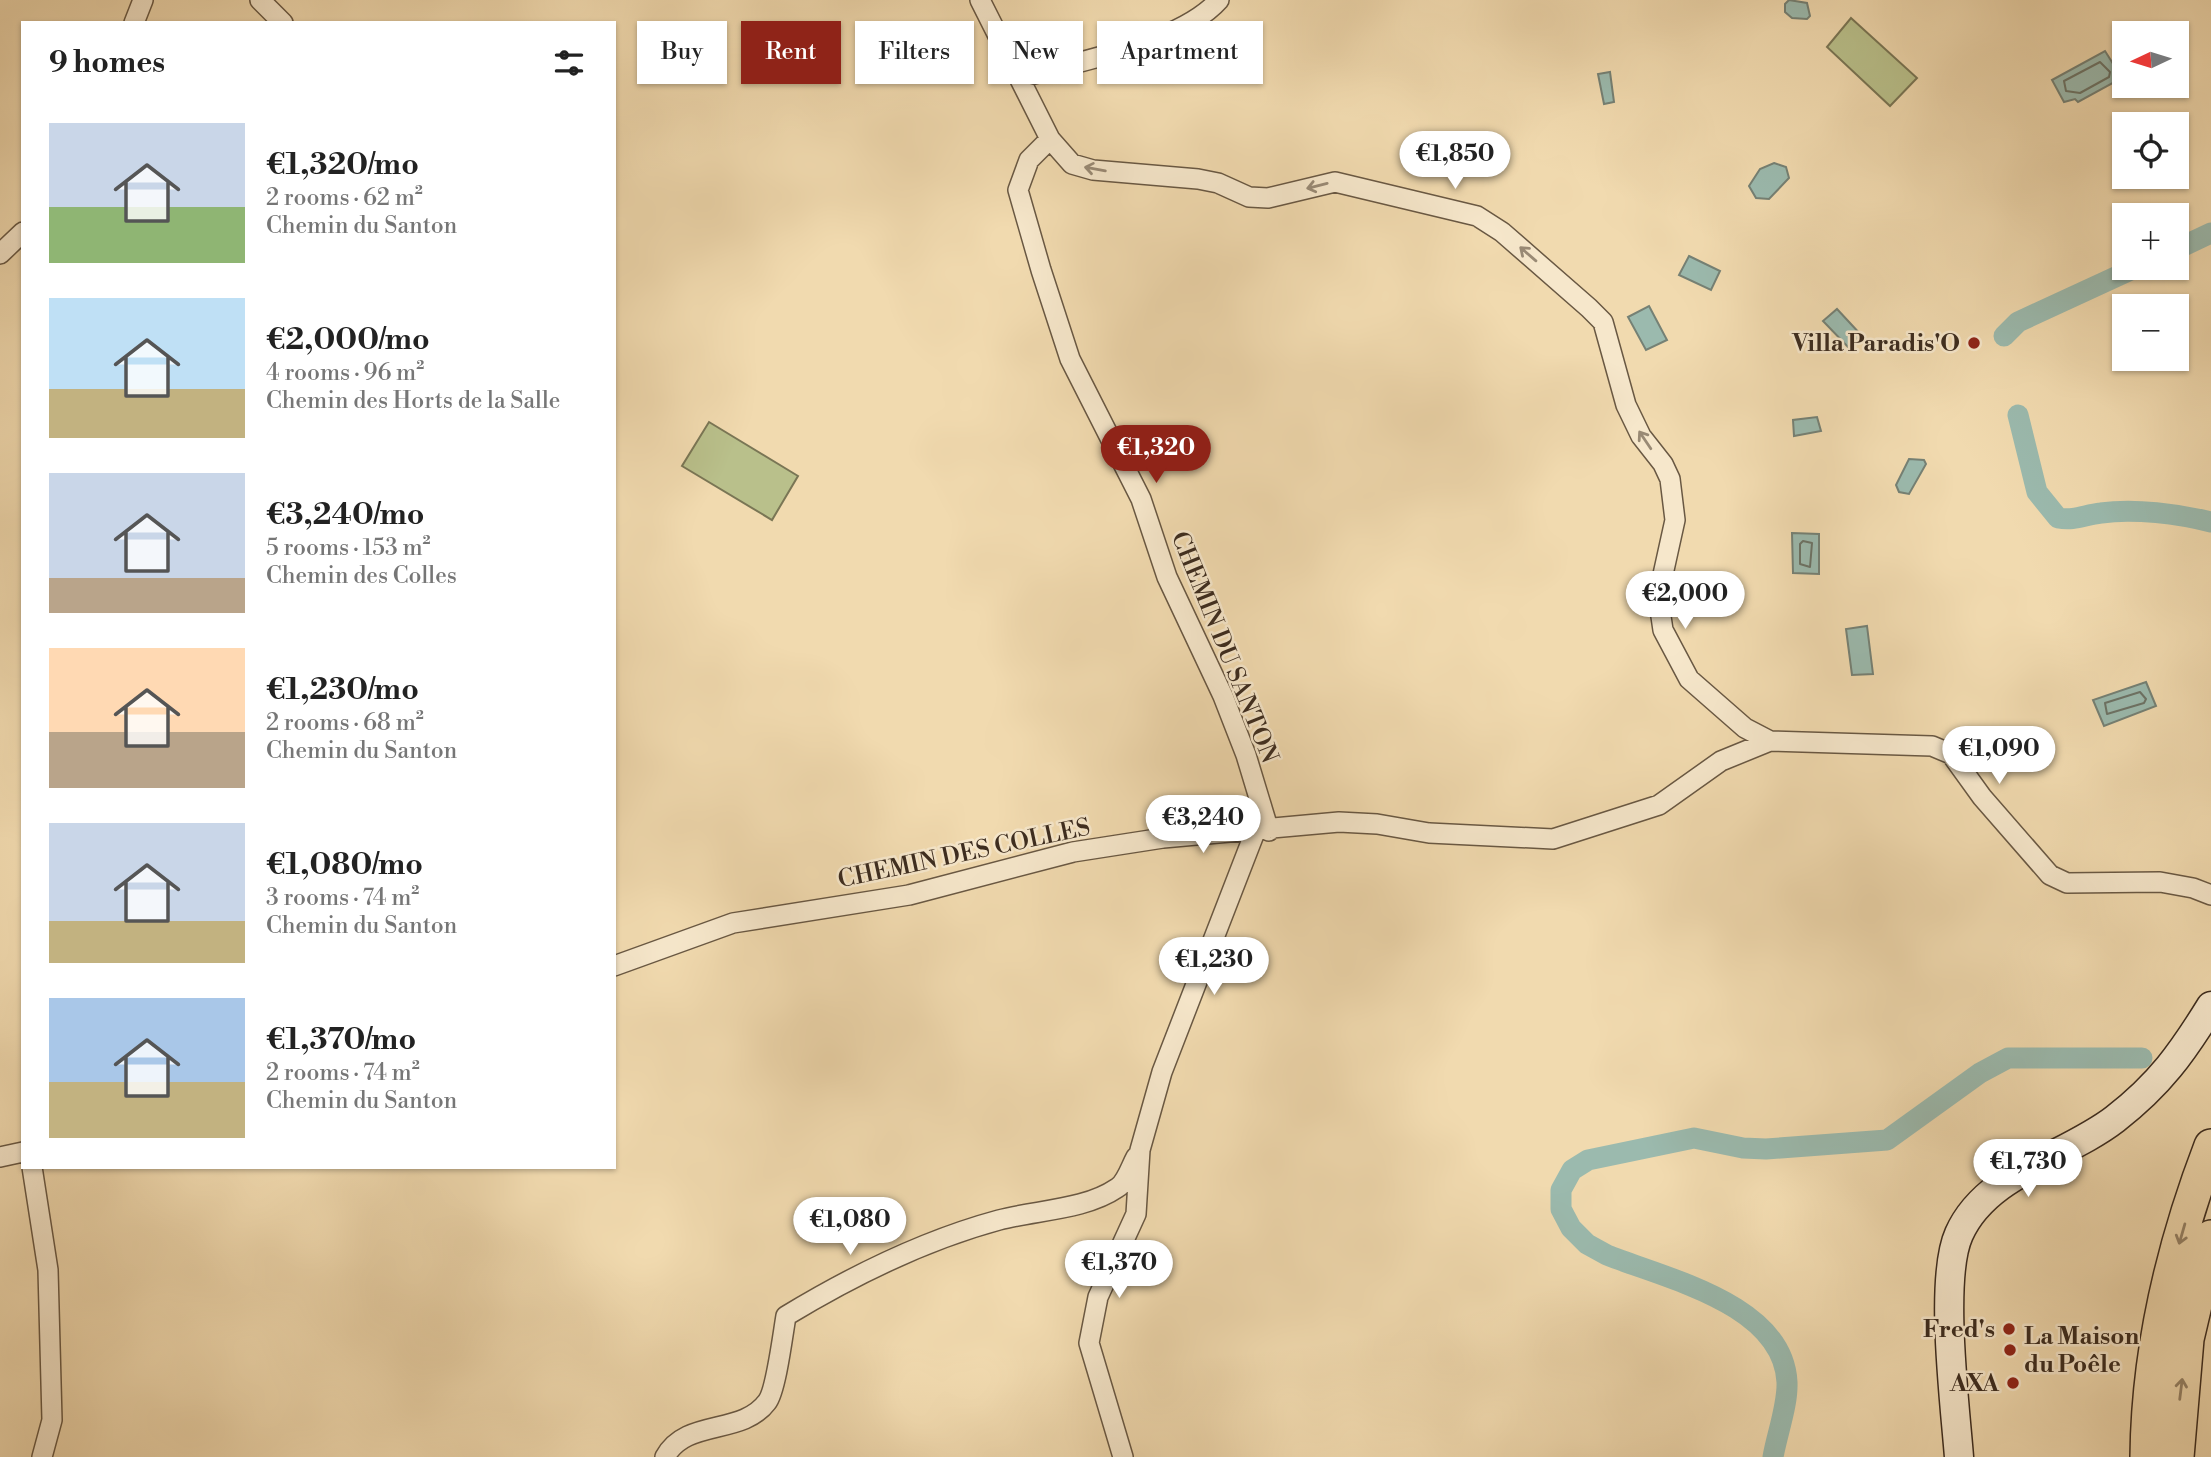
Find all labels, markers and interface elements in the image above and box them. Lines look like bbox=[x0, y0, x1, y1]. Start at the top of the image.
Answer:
chip: Buy bbox=[637, 21, 727, 84]
chip: Rent bbox=[741, 21, 841, 84]
chip: Filters bbox=[855, 21, 974, 84]
chip: New bbox=[988, 21, 1083, 84]
chip: Apartment bbox=[1097, 21, 1263, 84]
north arrow bbox=[2112, 21, 2189, 98]
map controls bbox=[2112, 21, 2189, 371]
text: 9 homes bbox=[49, 44, 165, 82]
icon: filters bbox=[550, 44, 588, 82]
button: locate bbox=[2112, 112, 2189, 189]
pin: €1,850 bbox=[1398, 132, 1512, 191]
text: €1,850 bbox=[1415, 140, 1495, 168]
text: €1,320/mo bbox=[266, 146, 419, 184]
icon: home bbox=[105, 151, 189, 235]
one-way arrow bbox=[1084, 162, 1107, 175]
one-way arrow bbox=[1306, 180, 1329, 193]
text: 2 rooms · 62 m² bbox=[266, 184, 423, 212]
button: + bbox=[2112, 203, 2189, 280]
text: Chemin du Santon bbox=[266, 212, 457, 240]
one-way arrow bbox=[1519, 246, 1537, 262]
button: − bbox=[2112, 294, 2189, 371]
text: €2,000/mo bbox=[266, 321, 430, 359]
icon: home bbox=[105, 326, 189, 410]
place label: Villa Paradis'O bbox=[1791, 329, 1960, 359]
marker: Villa Paradis'O bbox=[1966, 335, 1982, 351]
text: 4 rooms · 96 m² bbox=[266, 359, 424, 387]
text: Chemin des Horts de la Salle bbox=[266, 387, 560, 415]
pin: €1,320 bbox=[1099, 426, 1213, 485]
one-way arrow bbox=[1638, 431, 1652, 450]
text: €1,320 bbox=[1117, 434, 1195, 462]
text: €3,240/mo bbox=[266, 496, 424, 534]
icon: home bbox=[105, 501, 189, 585]
street label: CHEMIN DU SANTON bbox=[1164, 527, 1284, 768]
text: 5 rooms · 153 m² bbox=[266, 534, 431, 562]
text: Chemin des Colles bbox=[266, 562, 457, 590]
pin: €2,000 bbox=[1628, 572, 1742, 631]
text: €2,000 bbox=[1642, 580, 1728, 608]
text: €1,230/mo bbox=[266, 671, 419, 709]
icon: home bbox=[105, 676, 189, 760]
text: 2 rooms · 68 m² bbox=[266, 709, 424, 737]
pin: €1,090 bbox=[1942, 726, 2056, 786]
text: €1,090 bbox=[1958, 735, 2040, 763]
text: Chemin du Santon bbox=[266, 737, 457, 765]
pin: €3,240 bbox=[1146, 796, 1260, 855]
text: €3,240 bbox=[1162, 804, 1244, 832]
street label: CHEMIN DES COLLES bbox=[835, 813, 1093, 895]
text: €1,080/mo bbox=[266, 846, 423, 884]
icon: home bbox=[105, 851, 189, 935]
text: 3 rooms · 74 m² bbox=[266, 884, 419, 912]
text: Chemin du Santon bbox=[266, 912, 457, 940]
pin: €1,230 bbox=[1157, 937, 1271, 997]
text: €1,230 bbox=[1175, 946, 1253, 974]
text: €1,370/mo bbox=[266, 1021, 416, 1059]
icon: home bbox=[105, 1026, 189, 1110]
text: 2 rooms · 74 m² bbox=[266, 1059, 420, 1087]
text: Chemin du Santon bbox=[266, 1087, 457, 1115]
pin: €1,730 bbox=[1971, 1140, 2085, 1199]
text: €1,730 bbox=[1989, 1148, 2067, 1176]
pin: €1,080 bbox=[793, 1198, 907, 1257]
text: €1,080 bbox=[809, 1206, 891, 1234]
one-way arrow bbox=[2174, 1222, 2187, 1244]
pin: €1,370 bbox=[1062, 1240, 1176, 1300]
text: €1,370 bbox=[1081, 1249, 1157, 1277]
place label: Fred's bbox=[1923, 1315, 1995, 1345]
marker: Fred's bbox=[2001, 1321, 2017, 1337]
place label: La Maison du Poêle bbox=[2024, 1322, 2139, 1380]
marker: La Maison du Poêle bbox=[2002, 1342, 2018, 1358]
place label: AXA bbox=[1949, 1369, 2000, 1399]
marker: AXA bbox=[2005, 1375, 2021, 1391]
one-way arrow bbox=[2175, 1378, 2188, 1401]

